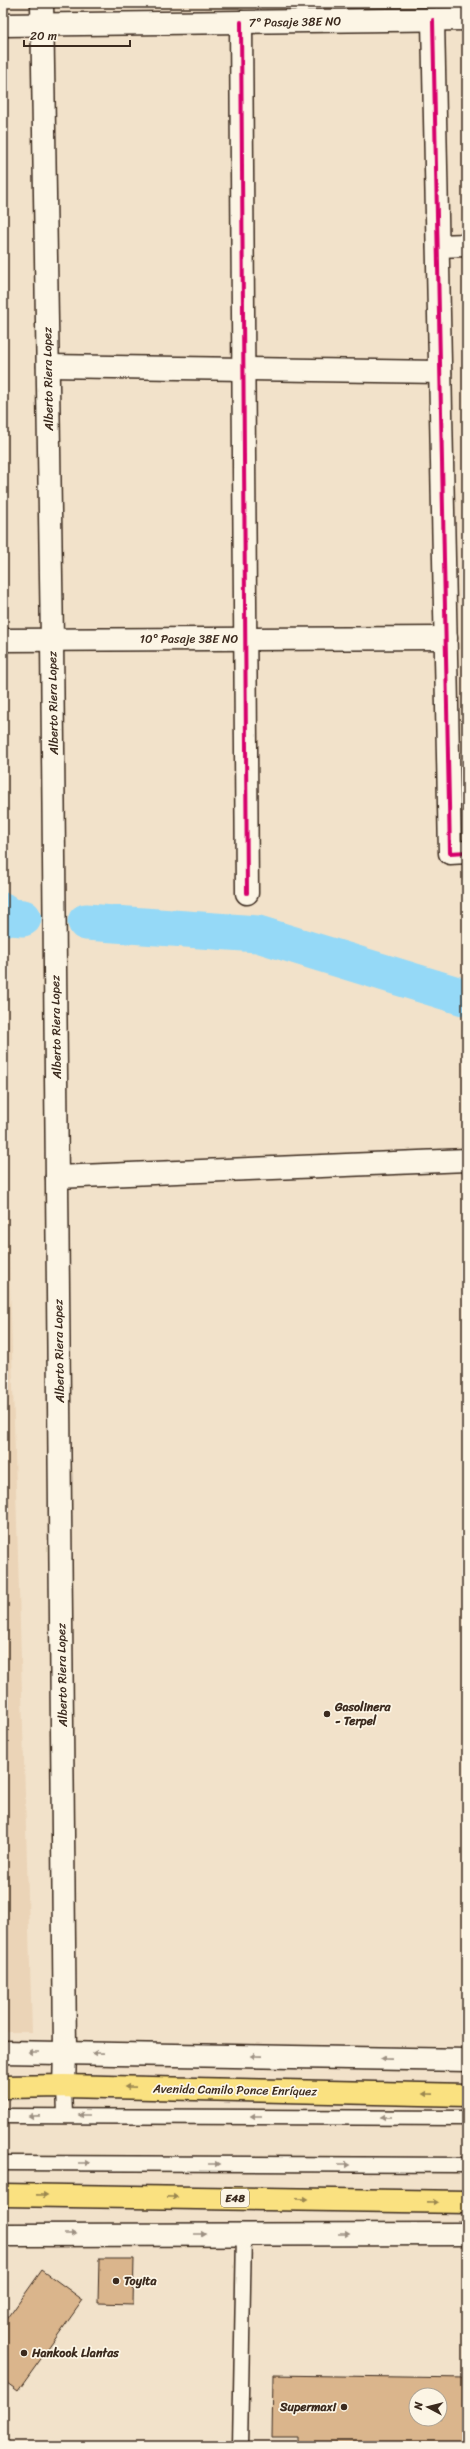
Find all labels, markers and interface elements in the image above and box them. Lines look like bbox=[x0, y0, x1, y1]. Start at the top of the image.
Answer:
street label: 7° Pasaje 38E NO bbox=[249, 10, 342, 34]
scale bar bbox=[24, 22, 130, 48]
text: 20 m bbox=[30, 25, 57, 47]
street label: Alberto Riera Lopez bbox=[36, 327, 60, 432]
street label: 10° Pasaje 38E NO bbox=[140, 628, 238, 650]
street label: Alberto Riera Lopez bbox=[41, 651, 65, 756]
street label: Alberto Riera Lopez bbox=[44, 975, 68, 1080]
street label: Alberto Riera Lopez bbox=[47, 1299, 71, 1404]
street label: Alberto Riera Lopez bbox=[50, 1623, 74, 1728]
place label: Gasolinera - Terpel bbox=[334, 1696, 391, 1732]
marker: Gasolinera - Terpel bbox=[322, 1709, 332, 1719]
one-way arrow bbox=[27, 2049, 40, 2055]
one-way arrow bbox=[92, 2049, 104, 2056]
one-way arrow bbox=[249, 2053, 262, 2059]
one-way arrow bbox=[379, 2056, 392, 2062]
street label: Avenida Camilo Ponce Enríquez bbox=[152, 2078, 318, 2102]
one-way arrow bbox=[123, 2084, 136, 2090]
one-way arrow bbox=[421, 2091, 434, 2097]
one-way arrow bbox=[28, 2112, 40, 2119]
one-way arrow bbox=[77, 2112, 90, 2118]
one-way arrow bbox=[249, 2113, 262, 2119]
one-way arrow bbox=[379, 2114, 392, 2120]
one-way arrow bbox=[78, 2160, 90, 2167]
one-way arrow bbox=[208, 2161, 221, 2167]
one-way arrow bbox=[338, 2162, 351, 2168]
road number: E48 bbox=[221, 2189, 249, 2207]
one-way arrow bbox=[36, 2192, 49, 2198]
one-way arrow bbox=[166, 2194, 179, 2200]
one-way arrow bbox=[296, 2196, 308, 2203]
one-way arrow bbox=[426, 2198, 438, 2205]
one-way arrow bbox=[64, 2231, 77, 2237]
one-way arrow bbox=[194, 2231, 207, 2237]
one-way arrow bbox=[338, 2231, 351, 2237]
place label: Toyita bbox=[124, 2270, 157, 2292]
marker: Toyita bbox=[111, 2276, 121, 2286]
place label: Hankook Llantas bbox=[31, 2342, 119, 2364]
marker: Hankook Llantas bbox=[19, 2348, 29, 2358]
north arrow bbox=[408, 2387, 448, 2427]
place label: Supermaxi bbox=[279, 2396, 337, 2418]
text: N bbox=[409, 2401, 429, 2412]
marker: Supermaxi bbox=[339, 2402, 349, 2412]

